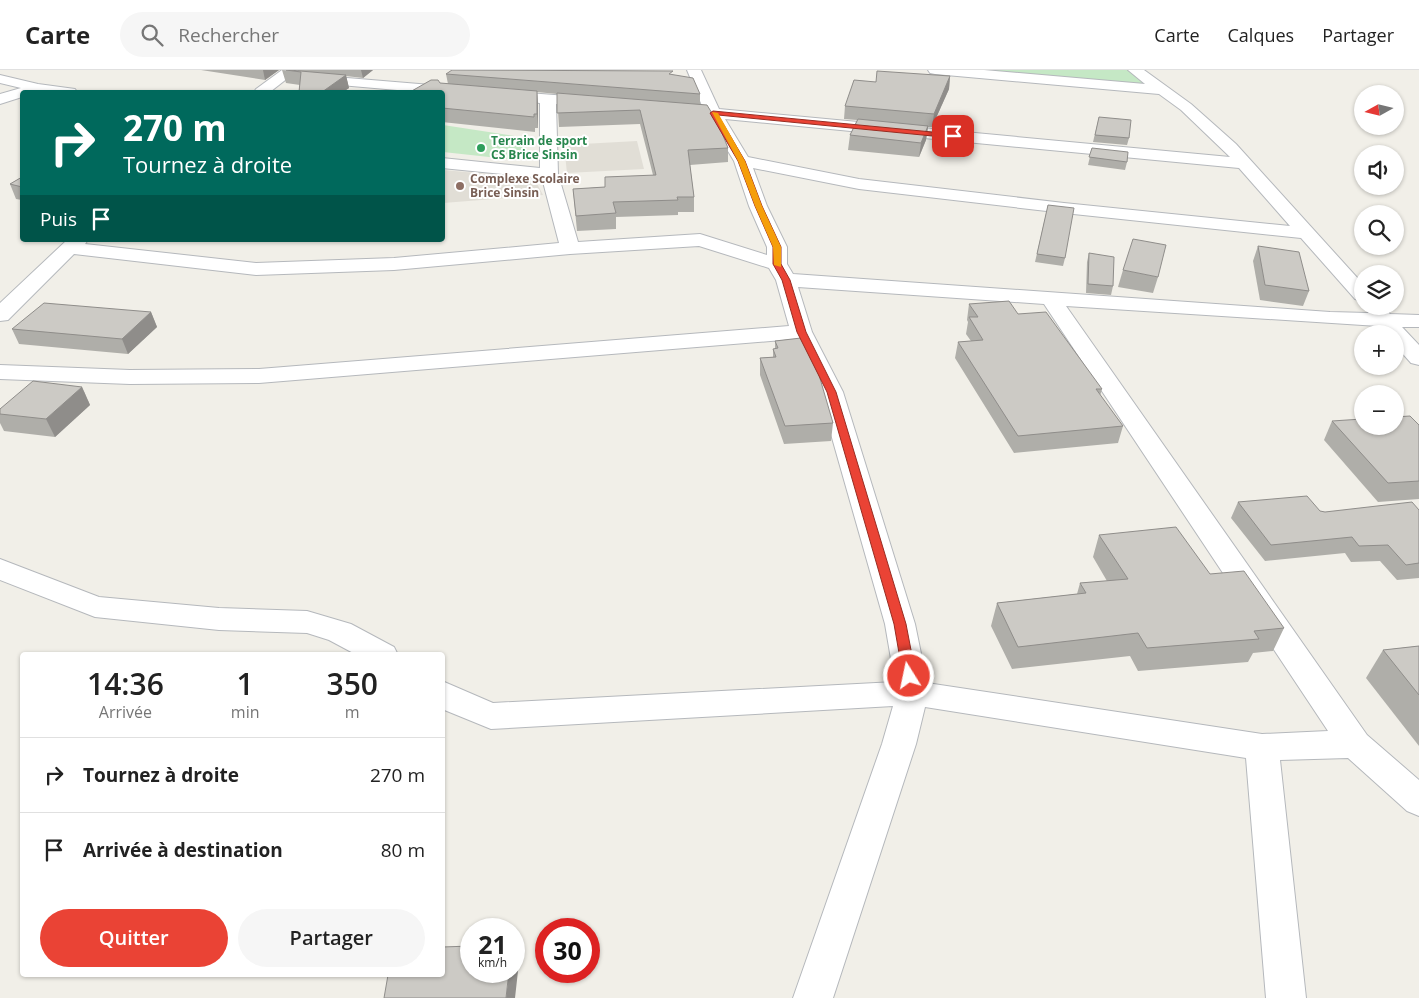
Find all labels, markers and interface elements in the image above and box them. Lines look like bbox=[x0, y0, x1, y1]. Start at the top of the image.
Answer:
search box bbox=[120, 12, 470, 57]
text: Carte bbox=[25, 18, 90, 51]
icon: search bbox=[138, 21, 166, 49]
text: Rechercher bbox=[178, 22, 279, 48]
text: Carte bbox=[1154, 23, 1200, 47]
text: Calques bbox=[1228, 23, 1294, 47]
text: Partager bbox=[1322, 23, 1394, 47]
north arrow bbox=[1354, 85, 1404, 135]
map controls bbox=[1354, 85, 1404, 435]
text: 270 m bbox=[123, 104, 227, 151]
icon: right bbox=[40, 110, 105, 175]
pin bbox=[932, 115, 974, 157]
icon: arrive bbox=[939, 122, 967, 150]
place label: Terrain de sport CS Brice Sinsin bbox=[491, 132, 587, 163]
marker: Terrain de sport CS Brice Sinsin bbox=[475, 142, 487, 154]
button: sound bbox=[1354, 145, 1404, 195]
text: Tournez à droite bbox=[123, 149, 292, 179]
place label: Complexe Scolaire Brice Sinsin bbox=[470, 170, 580, 201]
marker: Complexe Scolaire Brice Sinsin bbox=[454, 180, 466, 192]
icon: arrive bbox=[87, 205, 115, 233]
button: search bbox=[1354, 205, 1404, 255]
text: Puis bbox=[40, 206, 77, 232]
button: layers bbox=[1354, 265, 1404, 315]
button: + bbox=[1354, 325, 1404, 375]
button: − bbox=[1354, 385, 1404, 435]
position arrow bbox=[882, 649, 934, 701]
text: 14:36 bbox=[87, 663, 164, 704]
text: 1 bbox=[237, 663, 254, 704]
text: 350 bbox=[327, 663, 378, 704]
text: Arrivée bbox=[99, 701, 152, 723]
text: min bbox=[231, 701, 260, 723]
text: m bbox=[345, 701, 360, 723]
icon: right bbox=[40, 761, 68, 789]
text: Tournez à droite bbox=[83, 762, 239, 788]
text: 270 m bbox=[370, 762, 425, 788]
icon: arrive bbox=[40, 836, 68, 864]
text: Arrivée à destination bbox=[83, 837, 283, 863]
text: 80 m bbox=[381, 837, 425, 863]
button: Quitter bbox=[40, 909, 228, 967]
button: Partager bbox=[238, 909, 425, 967]
speed limit sign: 30 bbox=[535, 918, 600, 983]
text: 21 bbox=[478, 927, 507, 961]
text: km/h bbox=[478, 954, 507, 971]

